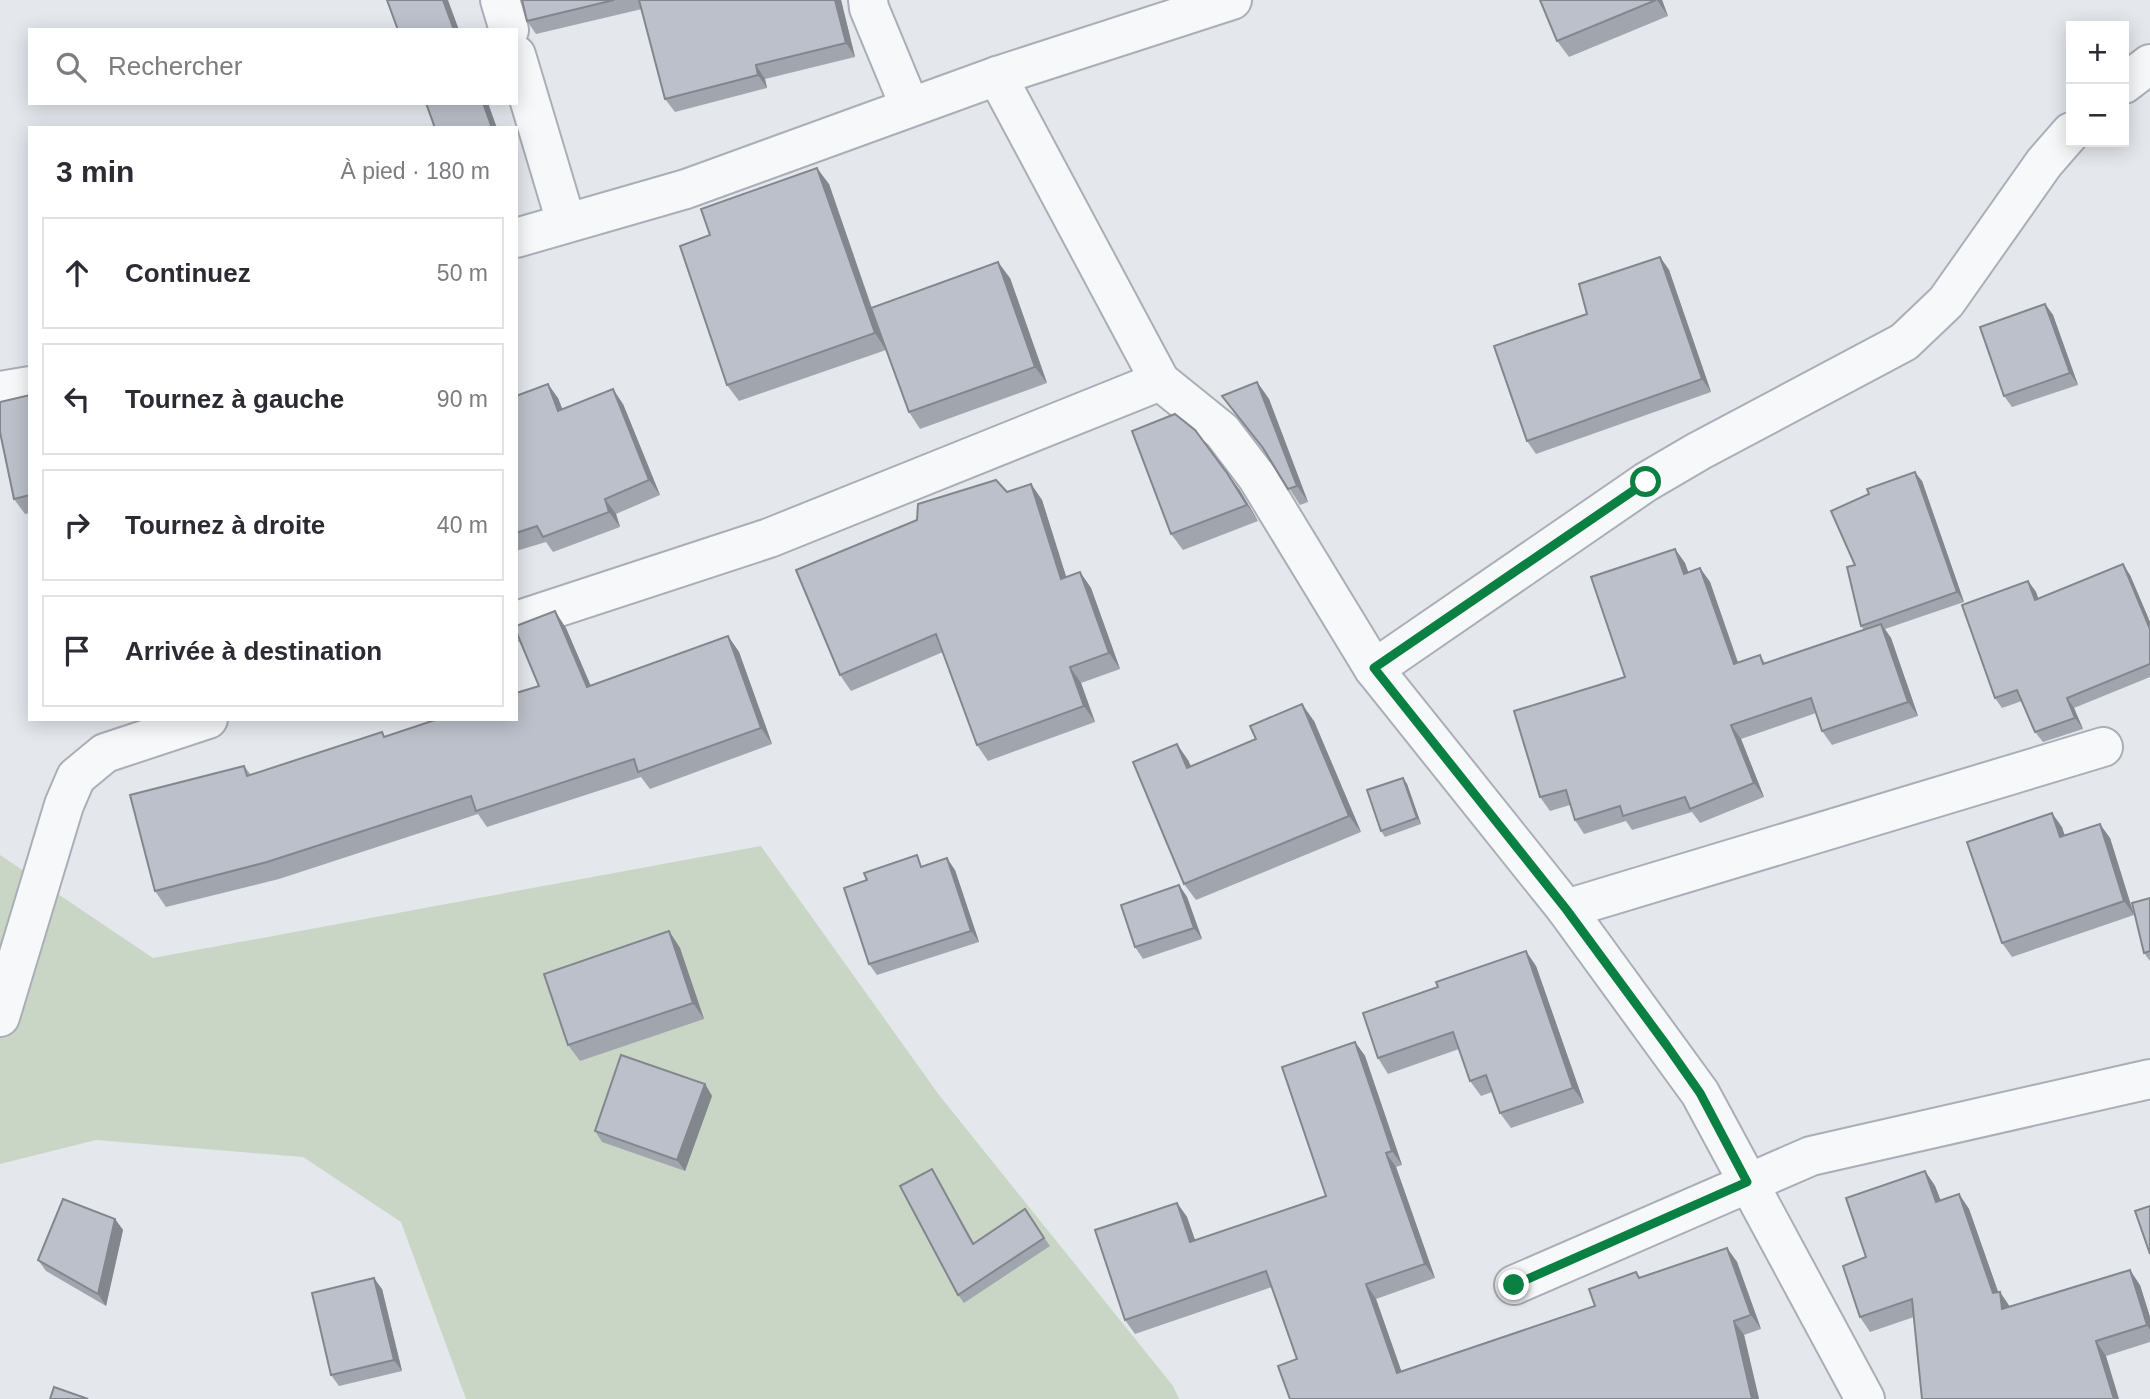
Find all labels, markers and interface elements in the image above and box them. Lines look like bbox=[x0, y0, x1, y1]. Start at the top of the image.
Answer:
map controls bbox=[2066, 21, 2129, 147]
button: + bbox=[2066, 21, 2129, 84]
search box bbox=[28, 28, 518, 105]
icon: search bbox=[52, 48, 90, 86]
text: Rechercher bbox=[108, 51, 242, 81]
button: − bbox=[2066, 84, 2129, 147]
text: 3 min bbox=[56, 155, 134, 188]
text: À pied · 180 m bbox=[340, 158, 490, 184]
icon: ahead bbox=[58, 254, 96, 292]
text: Continuez bbox=[125, 258, 251, 288]
text: 50 m bbox=[437, 260, 488, 286]
icon: left bbox=[58, 380, 96, 418]
text: Tournez à gauche bbox=[125, 384, 344, 414]
text: 90 m bbox=[437, 386, 488, 412]
route start bbox=[1630, 466, 1661, 497]
icon: right bbox=[58, 506, 96, 544]
text: Tournez à droite bbox=[125, 510, 325, 540]
text: 40 m bbox=[437, 512, 488, 538]
icon: arrive bbox=[58, 632, 96, 670]
text: Arrivée à destination bbox=[125, 636, 382, 666]
route end bbox=[1498, 1269, 1529, 1300]

